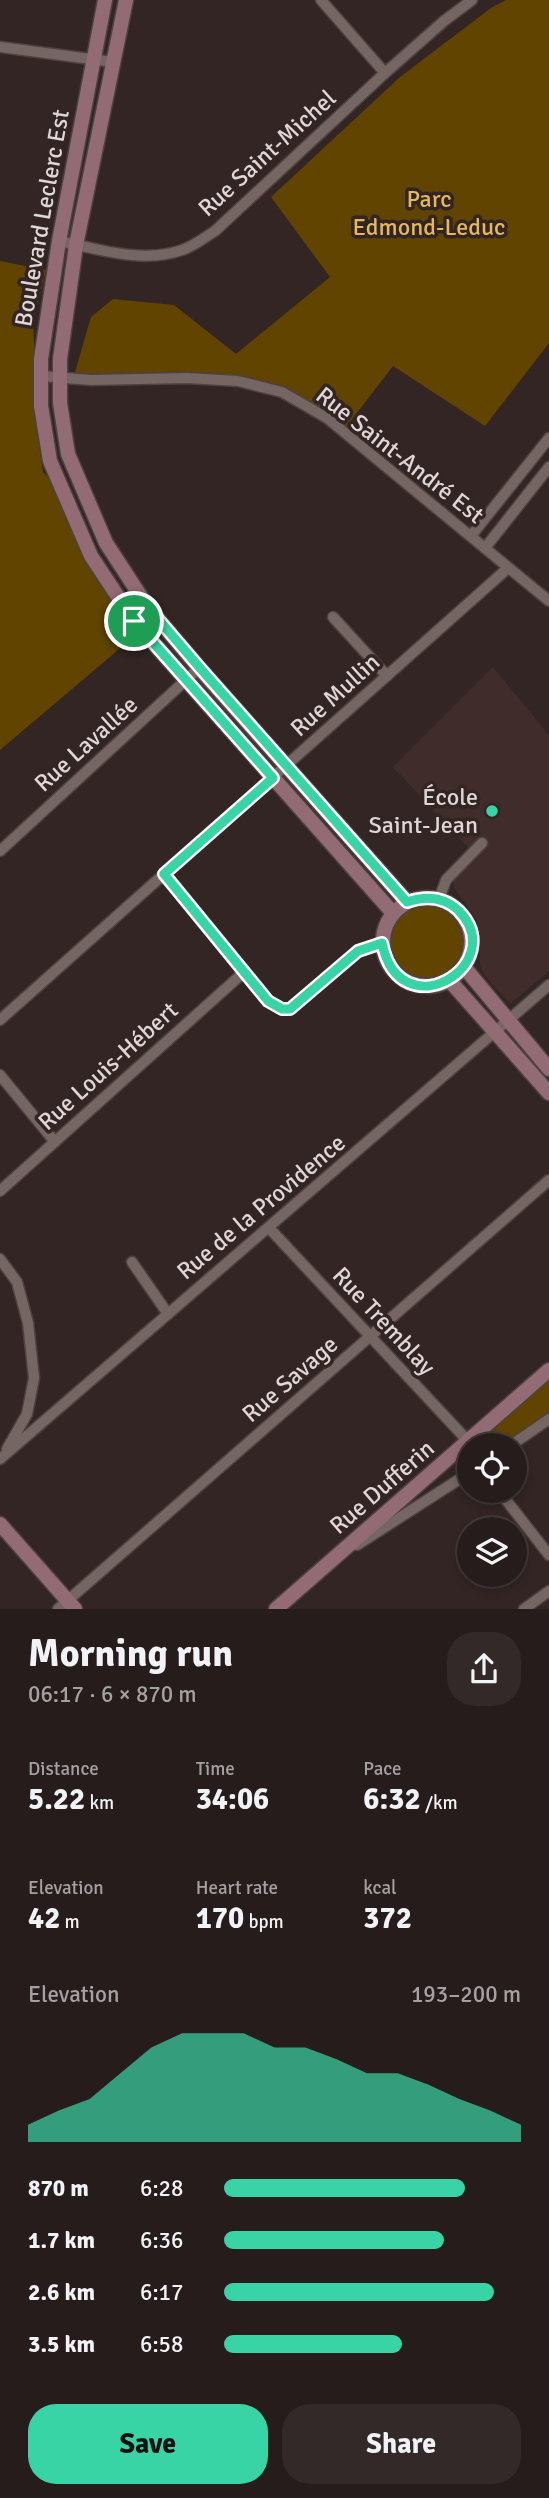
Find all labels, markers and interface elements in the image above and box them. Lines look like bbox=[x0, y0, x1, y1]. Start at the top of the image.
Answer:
street label: Rue Saint-Michel bbox=[192, 83, 342, 223]
street label: Boulevard Leclerc Est bbox=[8, 107, 76, 329]
park label: Parc Edmond-Leduc bbox=[353, 184, 505, 242]
street label: Rue Saint-André Est bbox=[310, 380, 490, 530]
pin bbox=[104, 591, 164, 651]
icon: arrive bbox=[115, 602, 153, 640]
street label: Rue Mullin bbox=[284, 647, 386, 743]
street label: Rue Lavallée bbox=[28, 690, 144, 798]
place label: École Saint-Jean bbox=[369, 782, 478, 840]
marker: École Saint-Jean bbox=[484, 803, 500, 819]
street label: Rue Louis-Hébert bbox=[32, 995, 184, 1137]
street label: Rue de la Providence bbox=[171, 1128, 351, 1286]
street label: Rue Tremblay bbox=[326, 1261, 442, 1381]
street label: Rue Savage bbox=[236, 1329, 344, 1429]
street label: Rue Dufferin bbox=[324, 1433, 440, 1541]
map controls bbox=[457, 1433, 527, 1587]
button: locate bbox=[457, 1433, 527, 1503]
button: layers bbox=[457, 1517, 527, 1587]
text: Morning run bbox=[28, 1630, 233, 1677]
button: share bbox=[447, 1632, 521, 1706]
text: 06:17 · 6 × 870 m bbox=[28, 1680, 197, 1709]
text: Distance bbox=[28, 1757, 99, 1781]
text: Time bbox=[196, 1757, 235, 1781]
text: Pace bbox=[363, 1757, 402, 1781]
text: 5.22 bbox=[28, 1781, 85, 1818]
text: 34:06 bbox=[196, 1781, 269, 1818]
text: 6:32 bbox=[363, 1781, 421, 1818]
text: km bbox=[85, 1791, 114, 1815]
text: /km bbox=[421, 1791, 458, 1815]
text: Elevation bbox=[28, 1876, 104, 1900]
text: Heart rate bbox=[196, 1876, 278, 1900]
text: kcal bbox=[363, 1876, 397, 1900]
text: 42 bbox=[28, 1900, 60, 1937]
text: 170 bbox=[196, 1900, 244, 1937]
text: 372 bbox=[363, 1900, 412, 1937]
text: m bbox=[60, 1910, 80, 1934]
text: bpm bbox=[244, 1910, 284, 1934]
text: Elevation bbox=[28, 1980, 120, 2009]
text: 193–200 m bbox=[411, 1980, 521, 2009]
text: 870 m bbox=[28, 2174, 89, 2203]
text: 6:28 bbox=[140, 2174, 183, 2203]
text: 1.7 km bbox=[28, 2226, 95, 2255]
text: 6:36 bbox=[140, 2226, 183, 2255]
text: 2.6 km bbox=[28, 2278, 95, 2307]
text: 6:17 bbox=[140, 2278, 183, 2307]
text: 3.5 km bbox=[28, 2330, 95, 2359]
text: 6:58 bbox=[140, 2330, 183, 2359]
button: Save bbox=[28, 2404, 268, 2484]
button: Share bbox=[282, 2404, 521, 2484]

